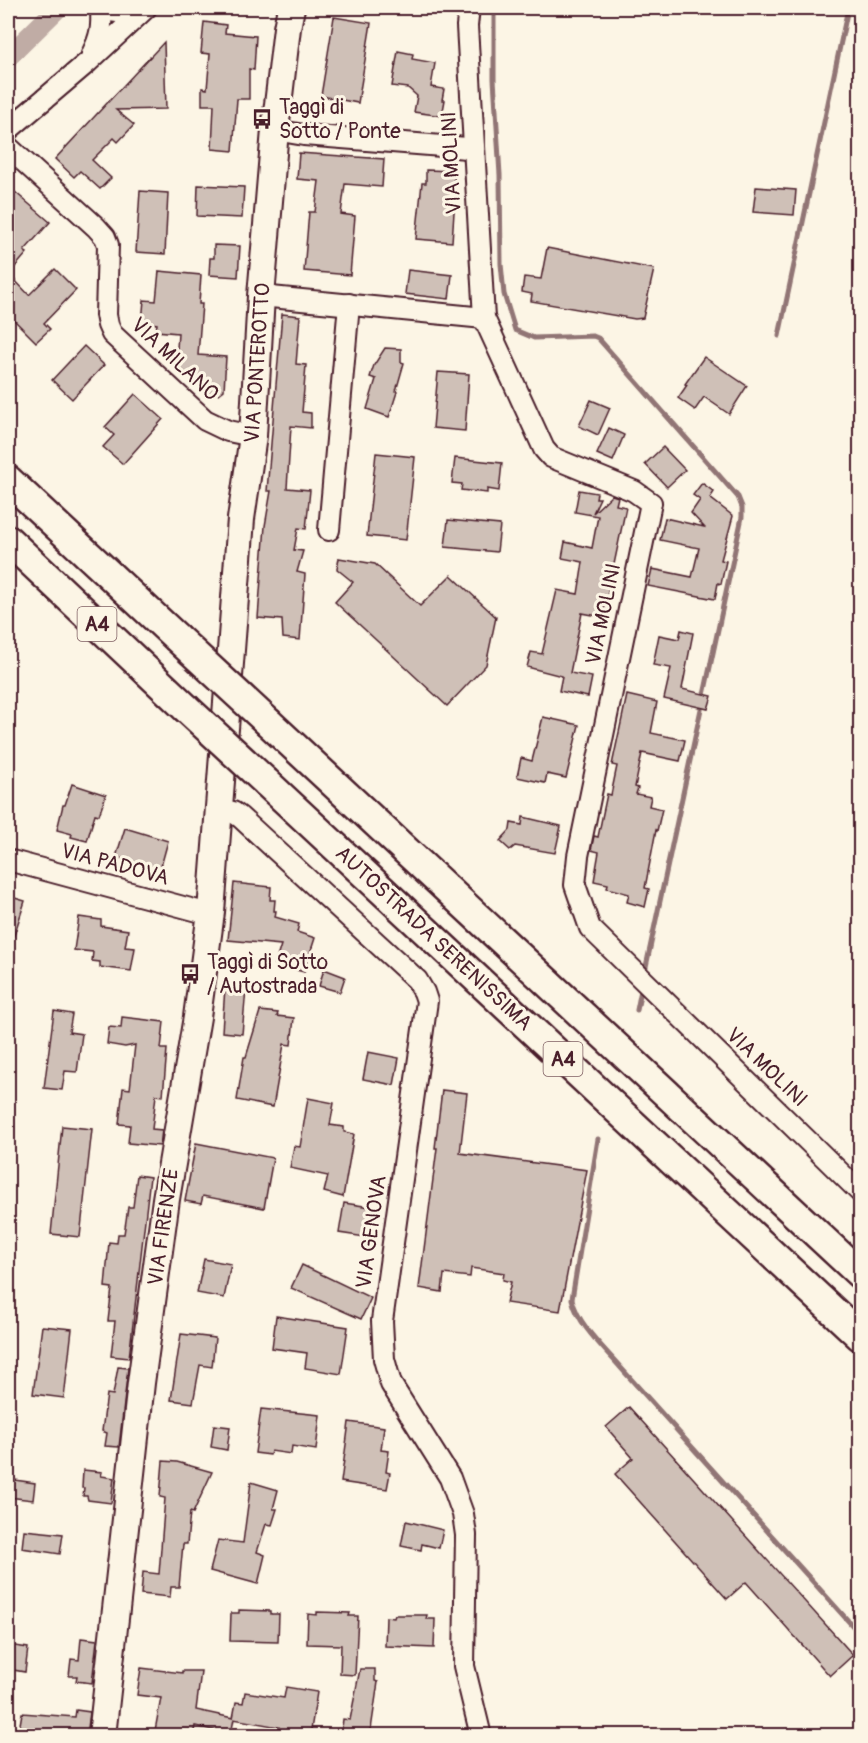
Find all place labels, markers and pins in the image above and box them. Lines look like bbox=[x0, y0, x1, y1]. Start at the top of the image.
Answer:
place label: Taggì di Sotto / Ponte bbox=[279, 94, 401, 145]
bus stop icon: Taggì di Sotto / Ponte bbox=[250, 107, 274, 131]
place label: Taggì di Sotto / Autostrada bbox=[207, 949, 328, 1000]
bus stop icon: Taggì di Sotto / Autostrada bbox=[178, 962, 202, 986]

